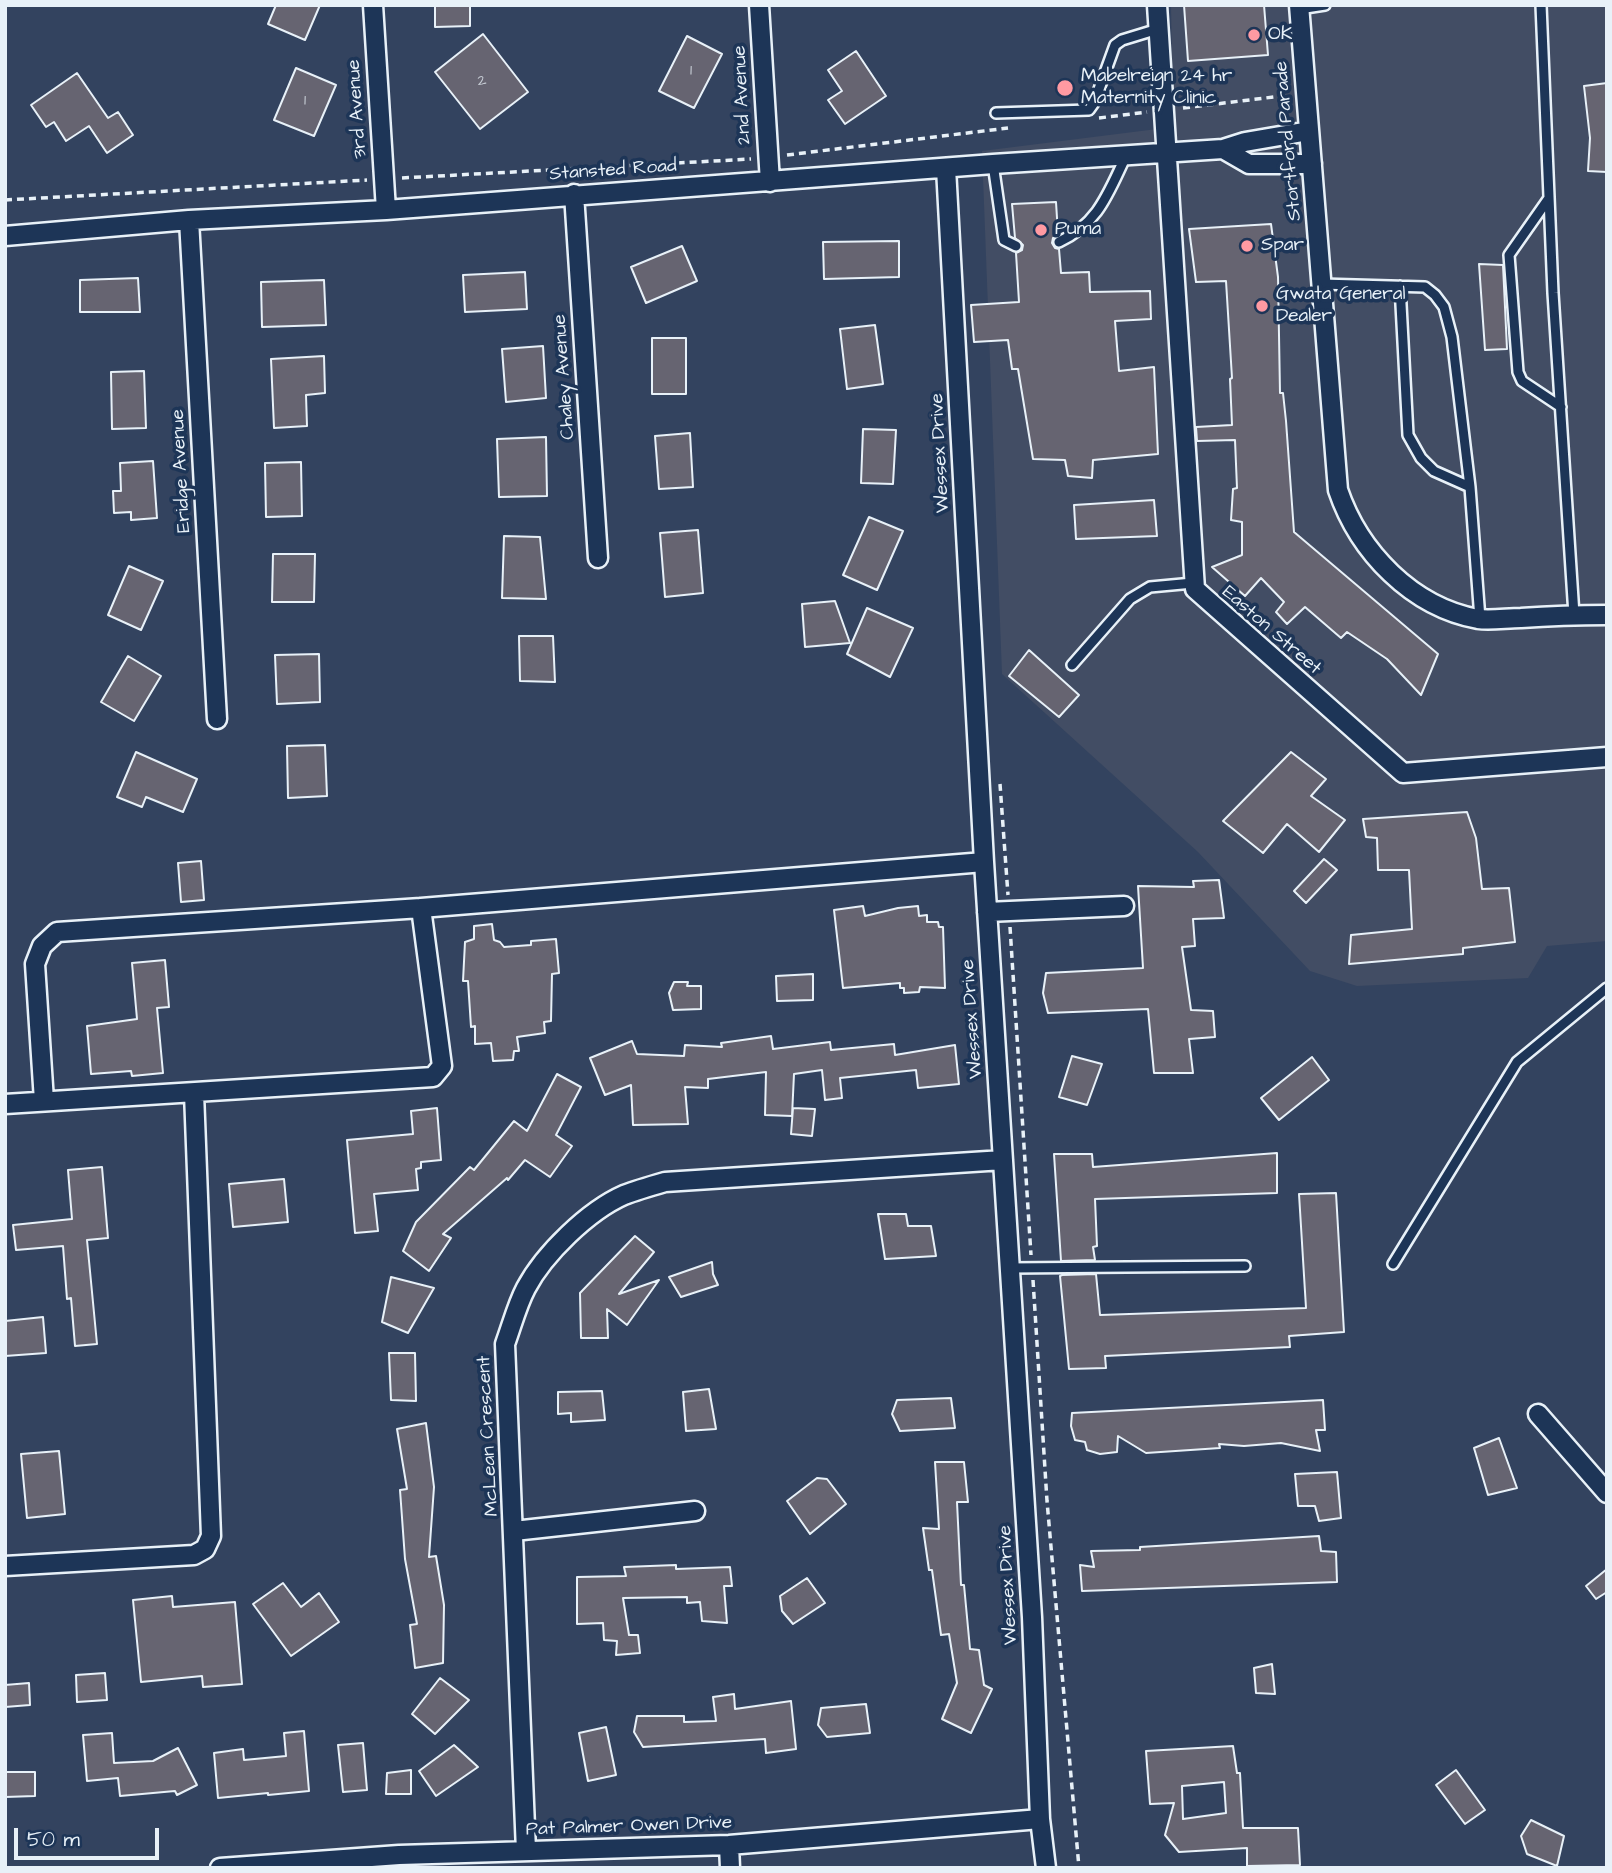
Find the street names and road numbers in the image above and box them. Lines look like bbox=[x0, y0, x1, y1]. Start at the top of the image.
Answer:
street label: 2nd Avenue bbox=[729, 45, 757, 145]
street label: 3rd Avenue bbox=[343, 59, 373, 159]
street label: Stortford Parade bbox=[1271, 60, 1307, 222]
street label: Stansted Road bbox=[549, 155, 677, 187]
street label: Chaley Avenue bbox=[549, 314, 581, 440]
street label: Wessex Drive bbox=[926, 393, 956, 513]
street label: Eridge Avenue bbox=[167, 409, 197, 533]
street label: Easton Street bbox=[1217, 582, 1325, 680]
street label: Wessex Drive bbox=[957, 958, 989, 1080]
street label: McLean Crescent bbox=[473, 1355, 505, 1517]
street label: Wessex Drive bbox=[994, 1525, 1024, 1645]
street label: Pat Palmer Owen Drive bbox=[526, 1812, 732, 1842]

